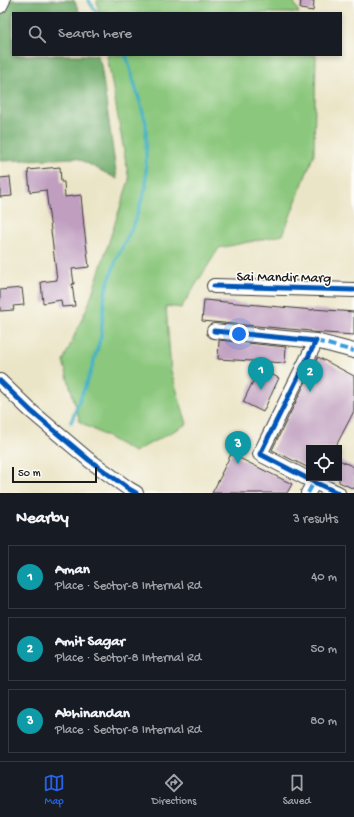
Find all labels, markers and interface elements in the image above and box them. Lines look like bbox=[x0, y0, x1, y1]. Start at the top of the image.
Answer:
search box bbox=[12, 12, 342, 56]
icon: search bbox=[26, 23, 48, 45]
text: Search here bbox=[58, 25, 132, 43]
street label: Sai Mandir Marg bbox=[236, 269, 331, 288]
your location bbox=[229, 324, 249, 344]
pin: 1 bbox=[248, 357, 274, 390]
pin: 2 bbox=[297, 359, 323, 392]
pin: 3 bbox=[225, 431, 251, 464]
map controls bbox=[306, 445, 342, 481]
button: locate bbox=[306, 445, 342, 481]
scale bar bbox=[12, 465, 97, 484]
text: 50 m bbox=[18, 468, 40, 480]
text: Nearby bbox=[16, 509, 69, 529]
text: 3 results bbox=[293, 512, 338, 527]
text: Aman bbox=[55, 561, 90, 579]
text: 1 bbox=[27, 570, 33, 585]
text: 40 m bbox=[311, 570, 337, 585]
text: Place · Sector-8 Internal Rd bbox=[55, 579, 201, 594]
text: Amit Sagar bbox=[55, 633, 125, 651]
text: 2 bbox=[27, 642, 33, 657]
text: 50 m bbox=[310, 642, 337, 657]
text: Place · Sector-8 Internal Rd bbox=[55, 651, 201, 666]
text: Abhinandan bbox=[55, 705, 130, 723]
text: 3 bbox=[27, 714, 33, 729]
text: 80 m bbox=[310, 714, 337, 729]
text: Place · Sector-8 Internal Rd bbox=[55, 723, 201, 738]
tab: Map bbox=[43, 772, 65, 808]
tab: Directions bbox=[152, 772, 196, 808]
tab: Saved bbox=[283, 772, 311, 808]

